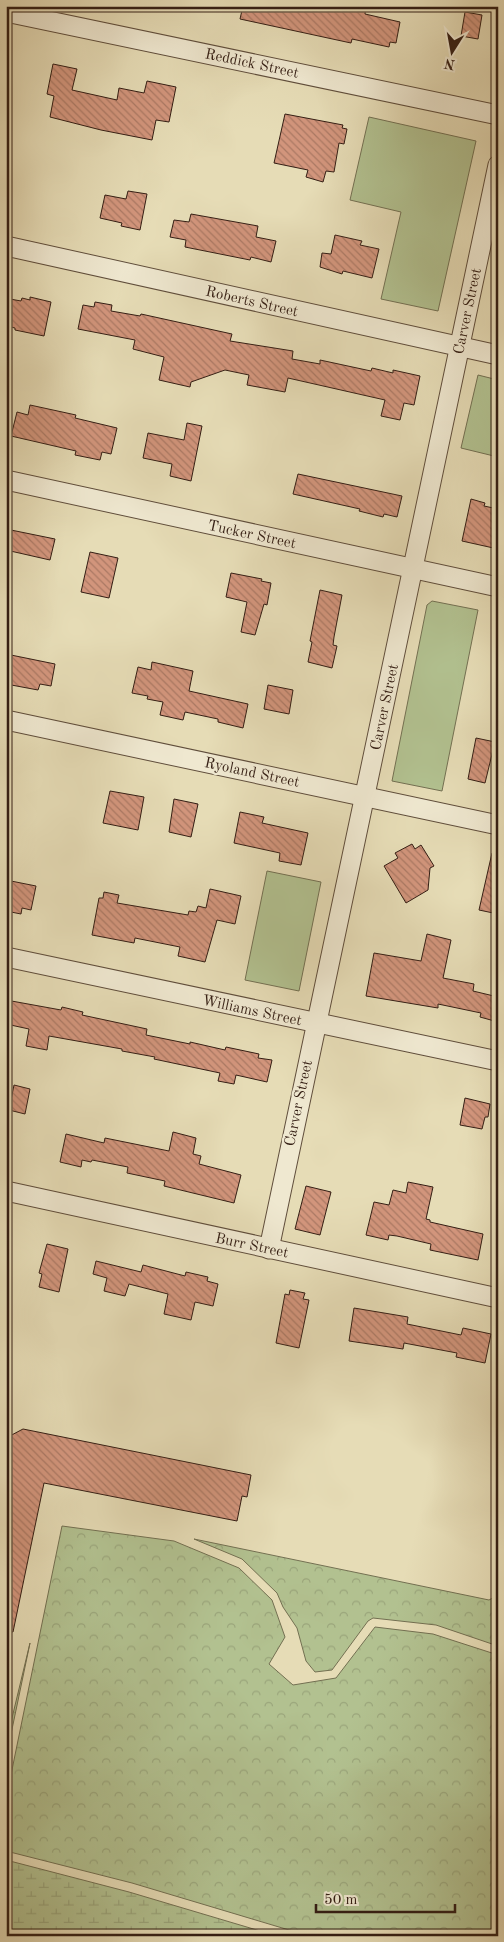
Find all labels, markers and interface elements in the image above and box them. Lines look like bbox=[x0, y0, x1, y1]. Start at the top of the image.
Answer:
north arrow bbox=[426, 28, 476, 78]
street label: Reddick Street bbox=[203, 47, 300, 82]
text: N bbox=[443, 56, 456, 72]
street label: Carver Street bbox=[452, 267, 485, 356]
street label: Roberts Street bbox=[204, 285, 299, 320]
street label: Tucker Street bbox=[206, 519, 297, 552]
street label: Carver Street bbox=[369, 663, 402, 752]
street label: Ryoland Street bbox=[203, 756, 301, 791]
street label: Williams Street bbox=[201, 994, 303, 1029]
street label: Carver Street bbox=[283, 1059, 316, 1148]
street label: Burr Street bbox=[214, 1231, 290, 1262]
scale bar bbox=[316, 1882, 455, 1914]
text: 50 m bbox=[324, 1893, 358, 1908]

